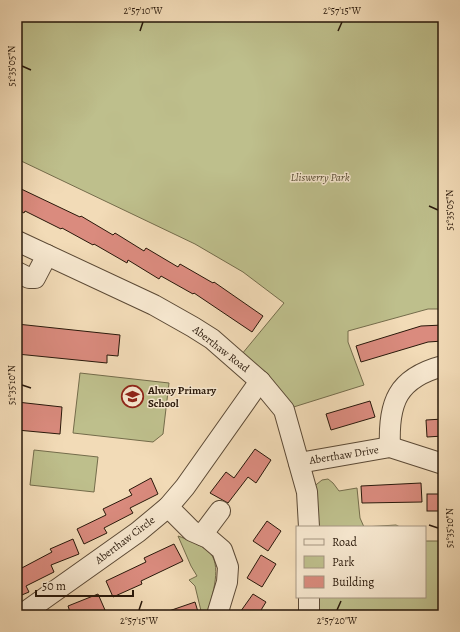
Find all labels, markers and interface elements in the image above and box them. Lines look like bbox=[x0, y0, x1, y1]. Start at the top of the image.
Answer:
text: 2°57'10"W bbox=[123, 4, 163, 17]
text: 2°57'15"W bbox=[323, 4, 362, 17]
text: 51°35'05"N bbox=[5, 46, 18, 86]
park label: Lliswerry Park bbox=[290, 170, 350, 185]
text: 51°35'05"N bbox=[443, 190, 456, 230]
street label: Aberthaw Road bbox=[189, 321, 253, 376]
text: 51°35'10"N bbox=[5, 365, 18, 405]
school or university icon: Alway Primary School bbox=[120, 383, 146, 409]
place label: Alway Primary School bbox=[147, 383, 217, 411]
street label: Aberthaw Drive bbox=[307, 442, 380, 468]
text: 51°35'10"N bbox=[443, 508, 456, 548]
street label: Aberthaw Circle bbox=[91, 512, 158, 568]
legend bbox=[296, 526, 426, 598]
text: Road bbox=[332, 534, 358, 550]
text: Park bbox=[332, 554, 355, 570]
scale bar bbox=[36, 572, 133, 598]
text: Building bbox=[332, 574, 374, 590]
text: 50 m bbox=[42, 578, 66, 594]
text: 2°57'15"W bbox=[120, 614, 159, 627]
text: 2°57'20"W bbox=[317, 614, 358, 627]

